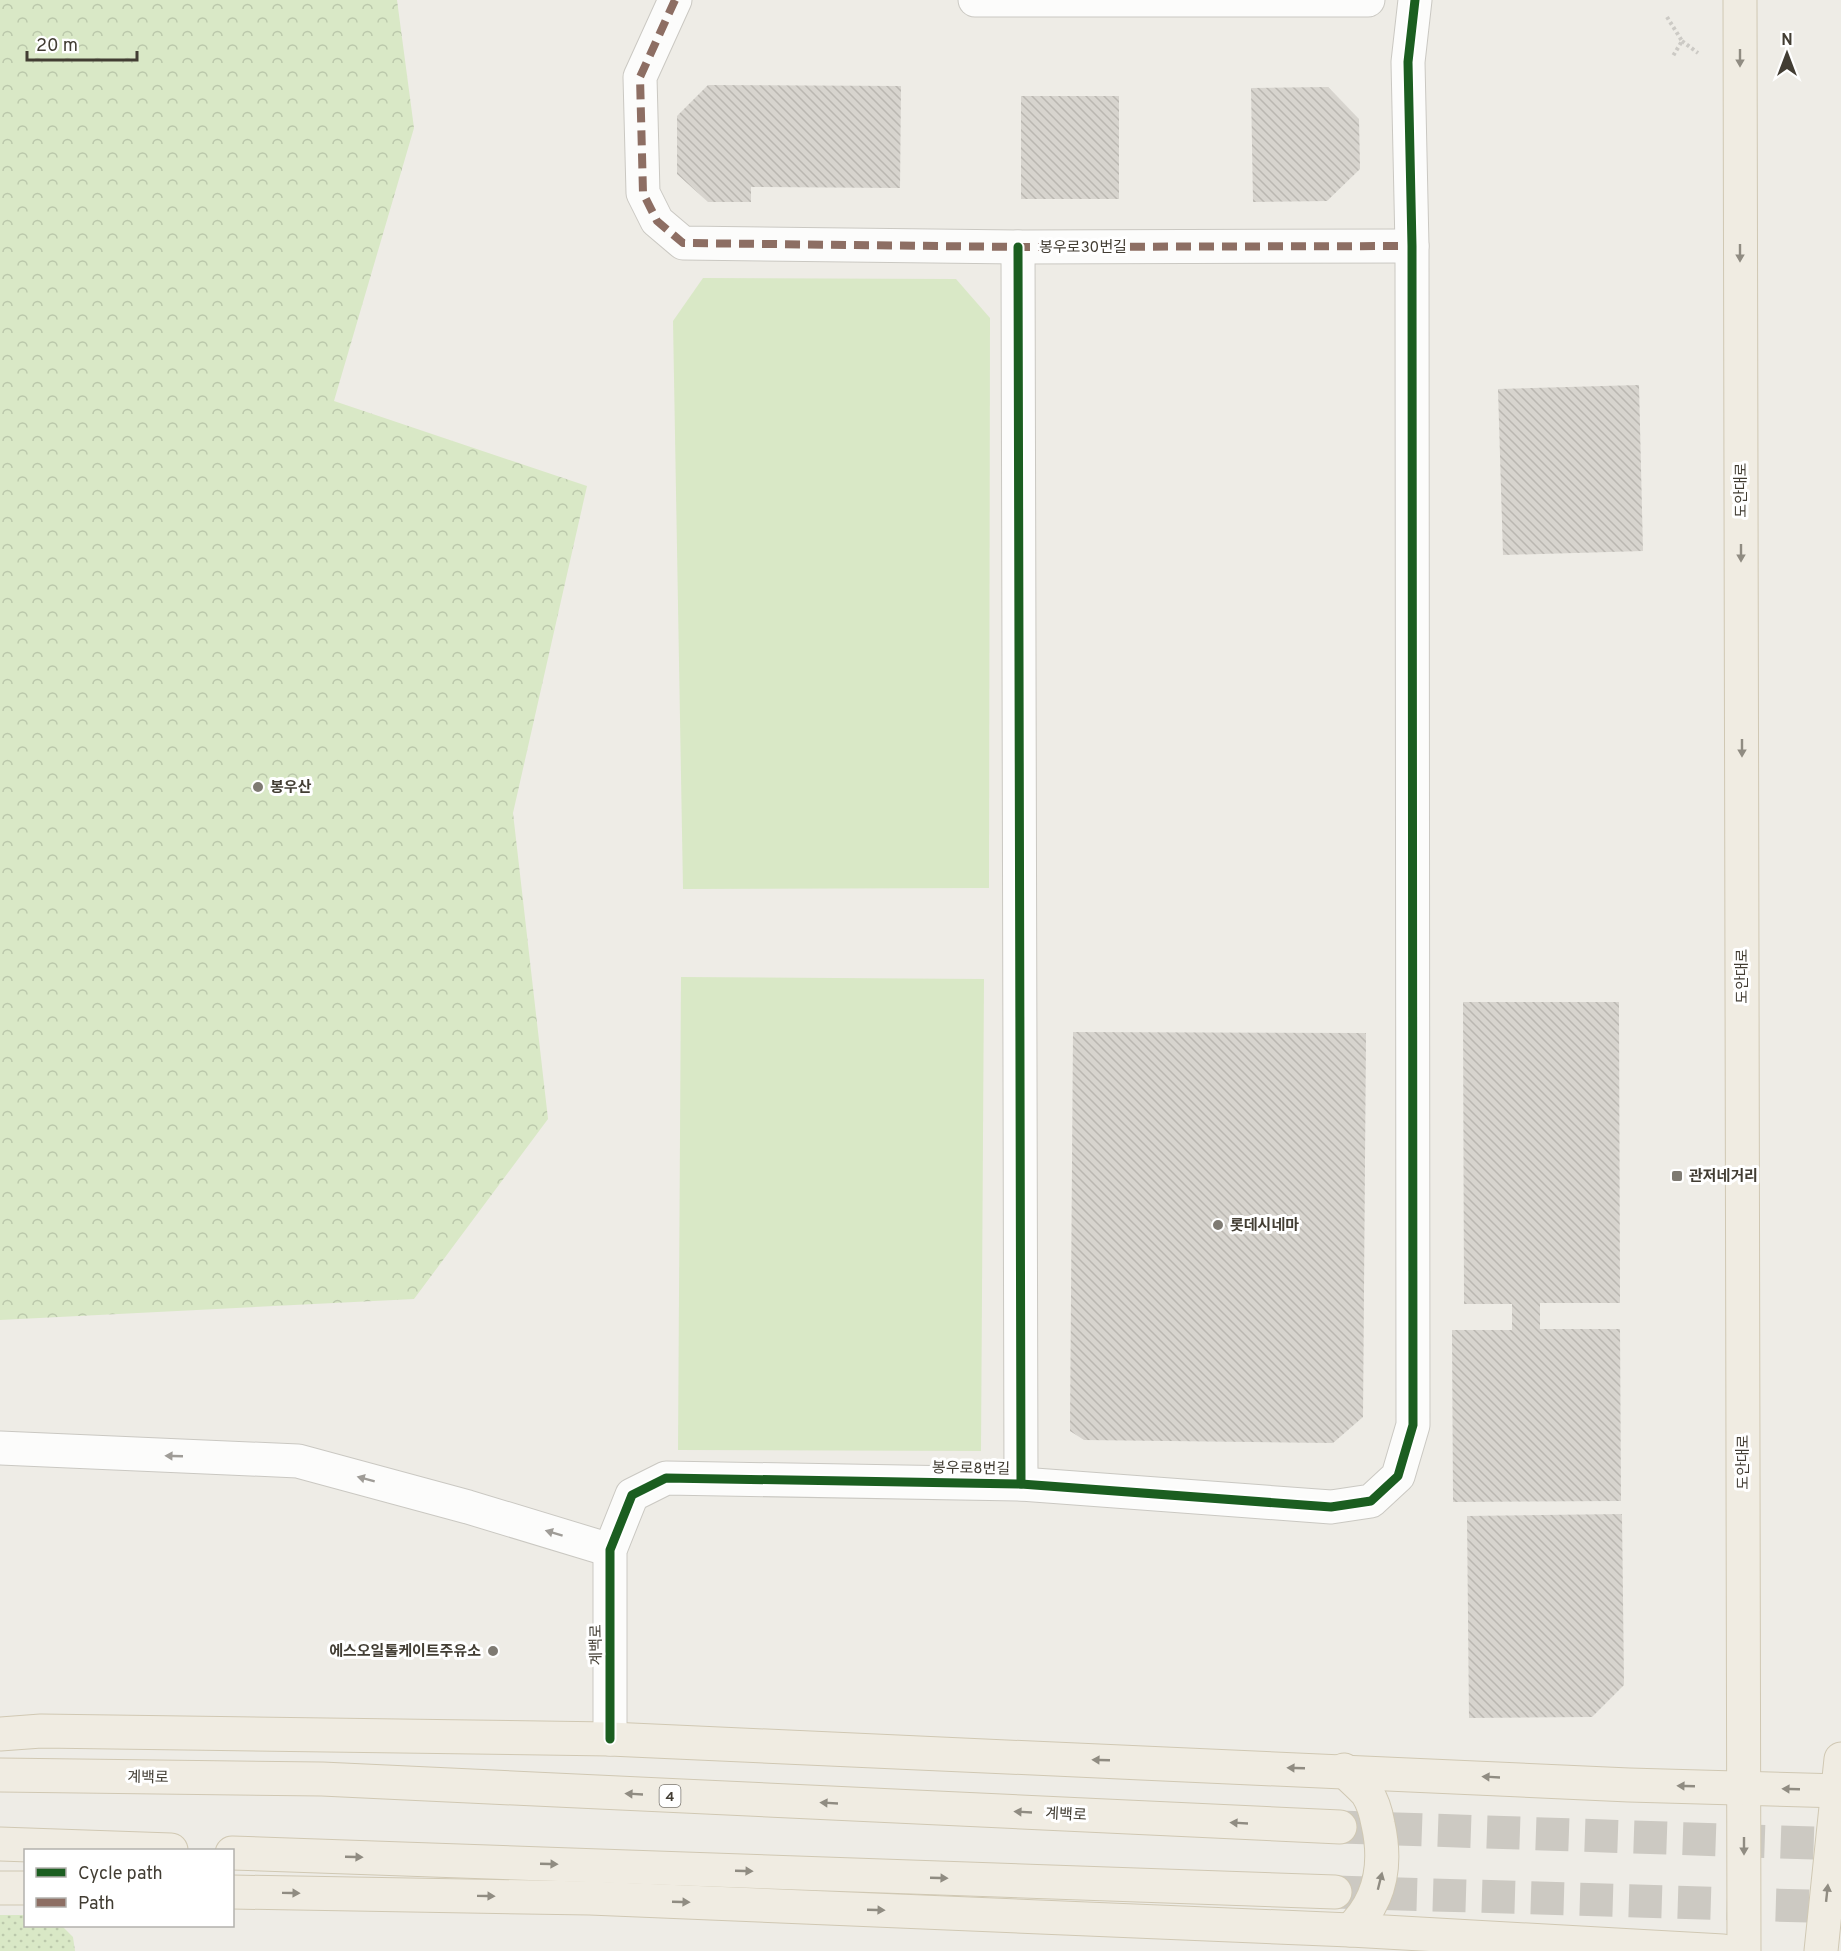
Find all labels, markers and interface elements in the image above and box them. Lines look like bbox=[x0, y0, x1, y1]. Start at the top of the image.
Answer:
scale bar bbox=[27, 24, 136, 62]
north arrow bbox=[1757, 24, 1817, 84]
text: N bbox=[1781, 31, 1793, 51]
text: 20 m bbox=[36, 35, 78, 58]
one-way arrow bbox=[1735, 49, 1745, 68]
street label: 봉우로30번길 bbox=[1039, 239, 1127, 258]
one-way arrow bbox=[1735, 244, 1745, 263]
street label: 도안대로 bbox=[1733, 462, 1752, 518]
one-way arrow bbox=[1736, 544, 1746, 563]
one-way arrow bbox=[1737, 739, 1747, 758]
place label: 봉우산 bbox=[270, 779, 312, 798]
marker: 봉우산 bbox=[251, 780, 265, 794]
street label: 도안대로 bbox=[1734, 948, 1753, 1004]
place label: 관저네거리 bbox=[1689, 1168, 1758, 1187]
marker: 관저네거리 bbox=[1670, 1169, 1684, 1183]
place label: 롯데시네마 bbox=[1230, 1217, 1299, 1236]
marker: 롯데시네마 bbox=[1211, 1218, 1225, 1232]
street label: 도안대로 bbox=[1735, 1434, 1754, 1490]
one-way arrow bbox=[164, 1452, 183, 1461]
street label: 봉우로8번길 bbox=[932, 1459, 1010, 1480]
one-way arrow bbox=[357, 1474, 376, 1484]
one-way arrow bbox=[545, 1528, 563, 1537]
street label: 계백로 bbox=[588, 1624, 607, 1666]
place label: 에스오일톨케이트주유소 bbox=[329, 1643, 481, 1662]
marker: 에스오일톨케이트주유소 bbox=[486, 1644, 500, 1658]
one-way arrow bbox=[1092, 1755, 1111, 1765]
one-way arrow bbox=[1287, 1764, 1306, 1773]
street label: 계백로 bbox=[127, 1769, 169, 1788]
one-way arrow bbox=[1482, 1772, 1501, 1781]
one-way arrow bbox=[1676, 1782, 1695, 1791]
road number: 4 bbox=[660, 1785, 680, 1807]
one-way arrow bbox=[1782, 1785, 1801, 1794]
one-way arrow bbox=[624, 1790, 643, 1799]
one-way arrow bbox=[819, 1799, 838, 1808]
street label: 계백로 bbox=[1045, 1805, 1087, 1826]
one-way arrow bbox=[1014, 1808, 1033, 1817]
one-way arrow bbox=[1230, 1818, 1249, 1827]
one-way arrow bbox=[1739, 1837, 1749, 1856]
legend bbox=[24, 1849, 234, 1927]
one-way arrow bbox=[344, 1852, 363, 1862]
one-way arrow bbox=[539, 1859, 558, 1869]
text: Cycle path bbox=[78, 1863, 163, 1886]
one-way arrow bbox=[734, 1866, 753, 1875]
one-way arrow bbox=[1375, 1872, 1385, 1890]
one-way arrow bbox=[929, 1873, 948, 1882]
one-way arrow bbox=[1823, 1883, 1832, 1902]
one-way arrow bbox=[281, 1888, 300, 1898]
one-way arrow bbox=[476, 1891, 495, 1901]
text: Path bbox=[78, 1893, 115, 1916]
one-way arrow bbox=[671, 1897, 690, 1906]
one-way arrow bbox=[866, 1905, 885, 1915]

